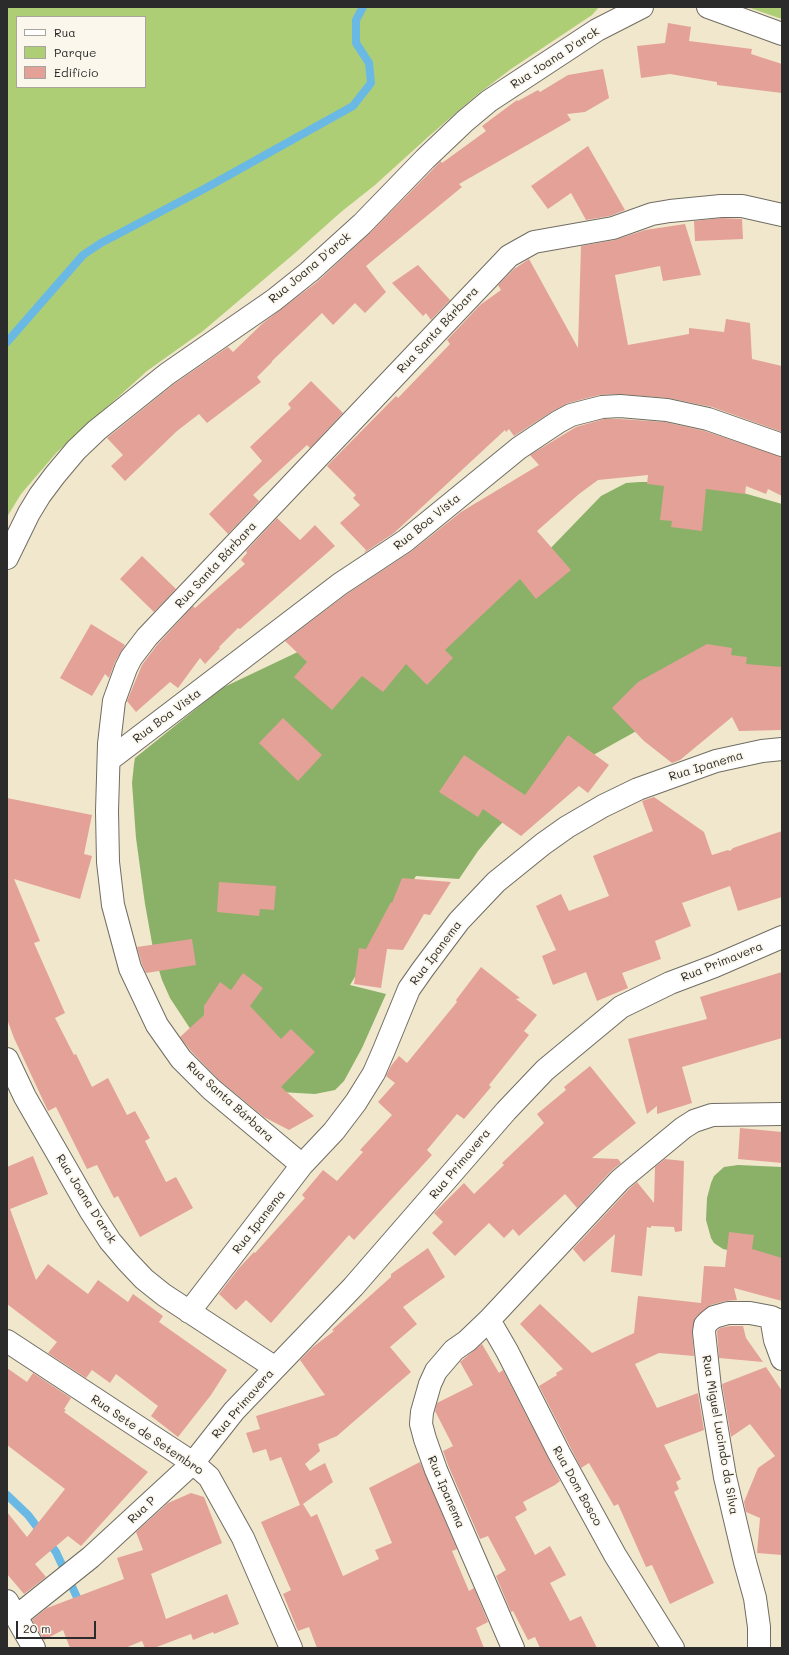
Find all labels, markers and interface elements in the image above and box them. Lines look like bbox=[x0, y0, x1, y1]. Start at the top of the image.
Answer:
legend bbox=[16, 16, 146, 88]
text: Rua bbox=[54, 24, 76, 40]
street label: Rua Joana D'arck bbox=[508, 24, 602, 92]
text: Parque bbox=[54, 44, 97, 60]
text: Edifício bbox=[54, 64, 98, 80]
street label: Rua Joana D'arck bbox=[266, 230, 354, 306]
street label: Rua Santa Bárbara bbox=[394, 284, 482, 376]
street label: Rua Boa Vista bbox=[391, 491, 463, 553]
street label: Rua Santa Bárbara bbox=[172, 519, 260, 611]
street label: Rua Boa Vista bbox=[130, 686, 204, 746]
street label: Rua Ipanema bbox=[667, 748, 745, 784]
street label: Rua Ipanema bbox=[407, 918, 465, 988]
street label: Rua Primavera bbox=[679, 939, 765, 985]
street label: Rua Santa Bárbara bbox=[183, 1059, 277, 1145]
street label: Rua Primavera bbox=[427, 1126, 493, 1202]
street label: Rua Joana D'arck bbox=[53, 1152, 119, 1246]
street label: Rua Ipanema bbox=[230, 1187, 288, 1257]
street label: Rua Miguel Lucindo da Silva bbox=[699, 1354, 741, 1516]
street label: Rua Primavera bbox=[209, 1366, 277, 1442]
street label: Rua Sete de Setembro bbox=[88, 1392, 206, 1478]
street label: Rua Dom Bosco bbox=[549, 1444, 605, 1528]
street label: Rua Ipanema bbox=[424, 1454, 468, 1530]
street label: Rua P bbox=[125, 1494, 159, 1526]
scale bar bbox=[18, 1613, 98, 1639]
text: 20 m bbox=[23, 1620, 51, 1636]

